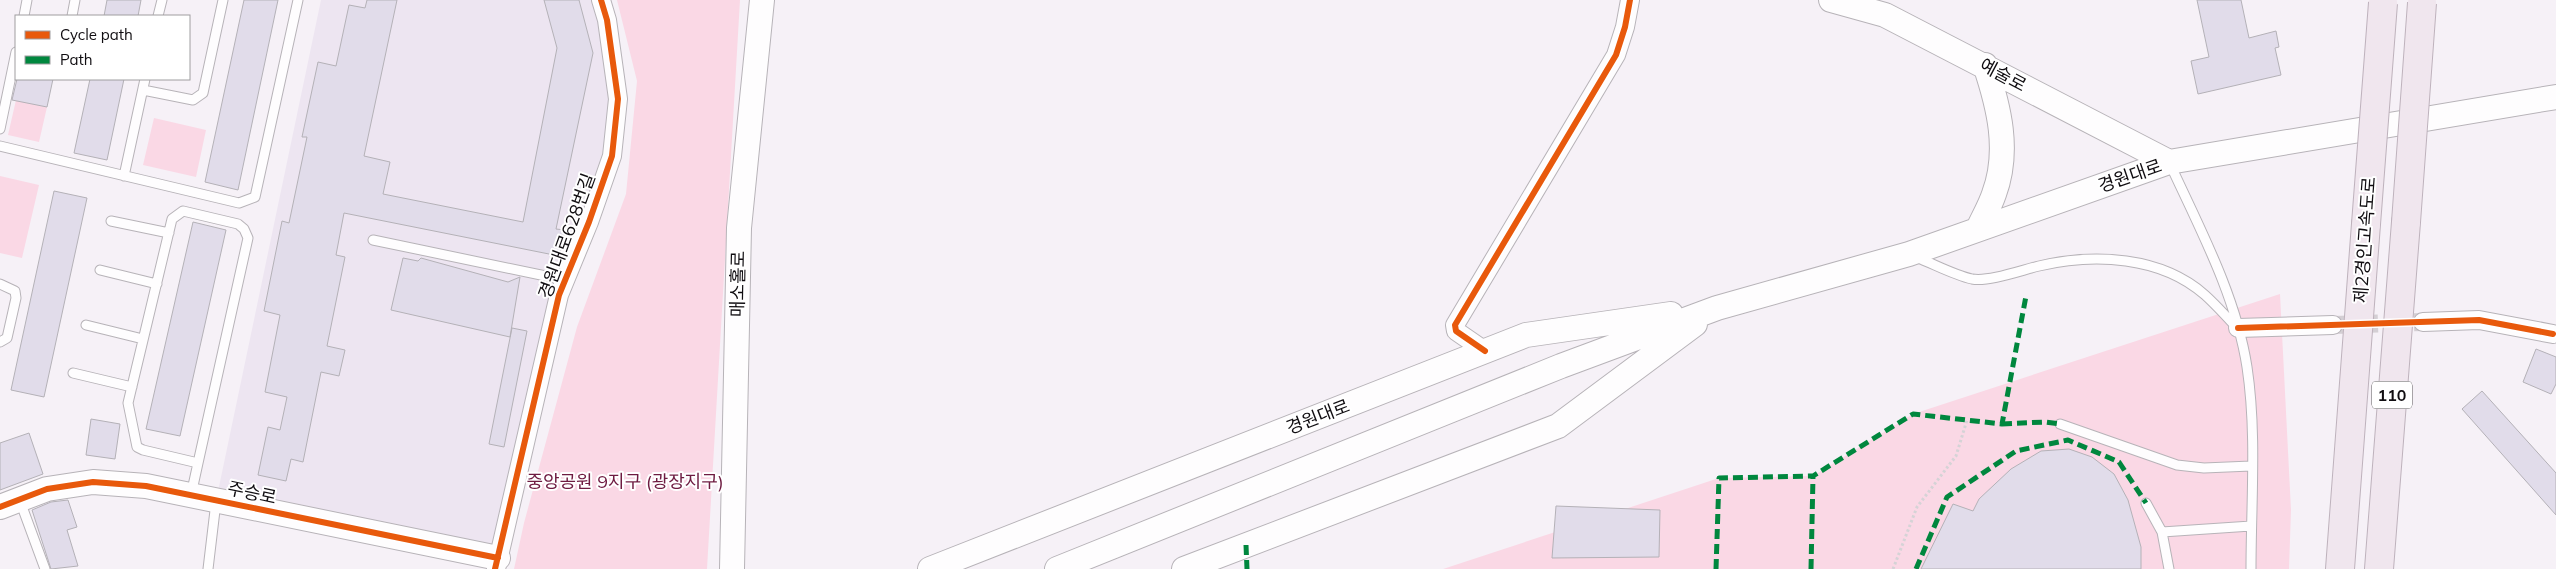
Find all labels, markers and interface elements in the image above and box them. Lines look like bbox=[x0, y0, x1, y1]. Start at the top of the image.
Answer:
legend bbox=[15, 15, 190, 80]
text: Cycle path bbox=[60, 25, 133, 44]
text: Path bbox=[60, 50, 92, 69]
street label: 예술로 bbox=[1976, 53, 2031, 96]
street label: 경원대로 bbox=[2095, 154, 2165, 197]
street label: 경원대로628번길 bbox=[533, 170, 600, 302]
street label: 제2경인고속도로 bbox=[2349, 176, 2380, 304]
street label: 매소홀로 bbox=[725, 251, 750, 317]
road number: 110 bbox=[2372, 382, 2412, 408]
street label: 경원대로 bbox=[1283, 394, 1353, 439]
park label: 중앙공원 9지구 (광장지구) bbox=[526, 470, 724, 493]
street label: 주승로 bbox=[225, 476, 279, 509]

